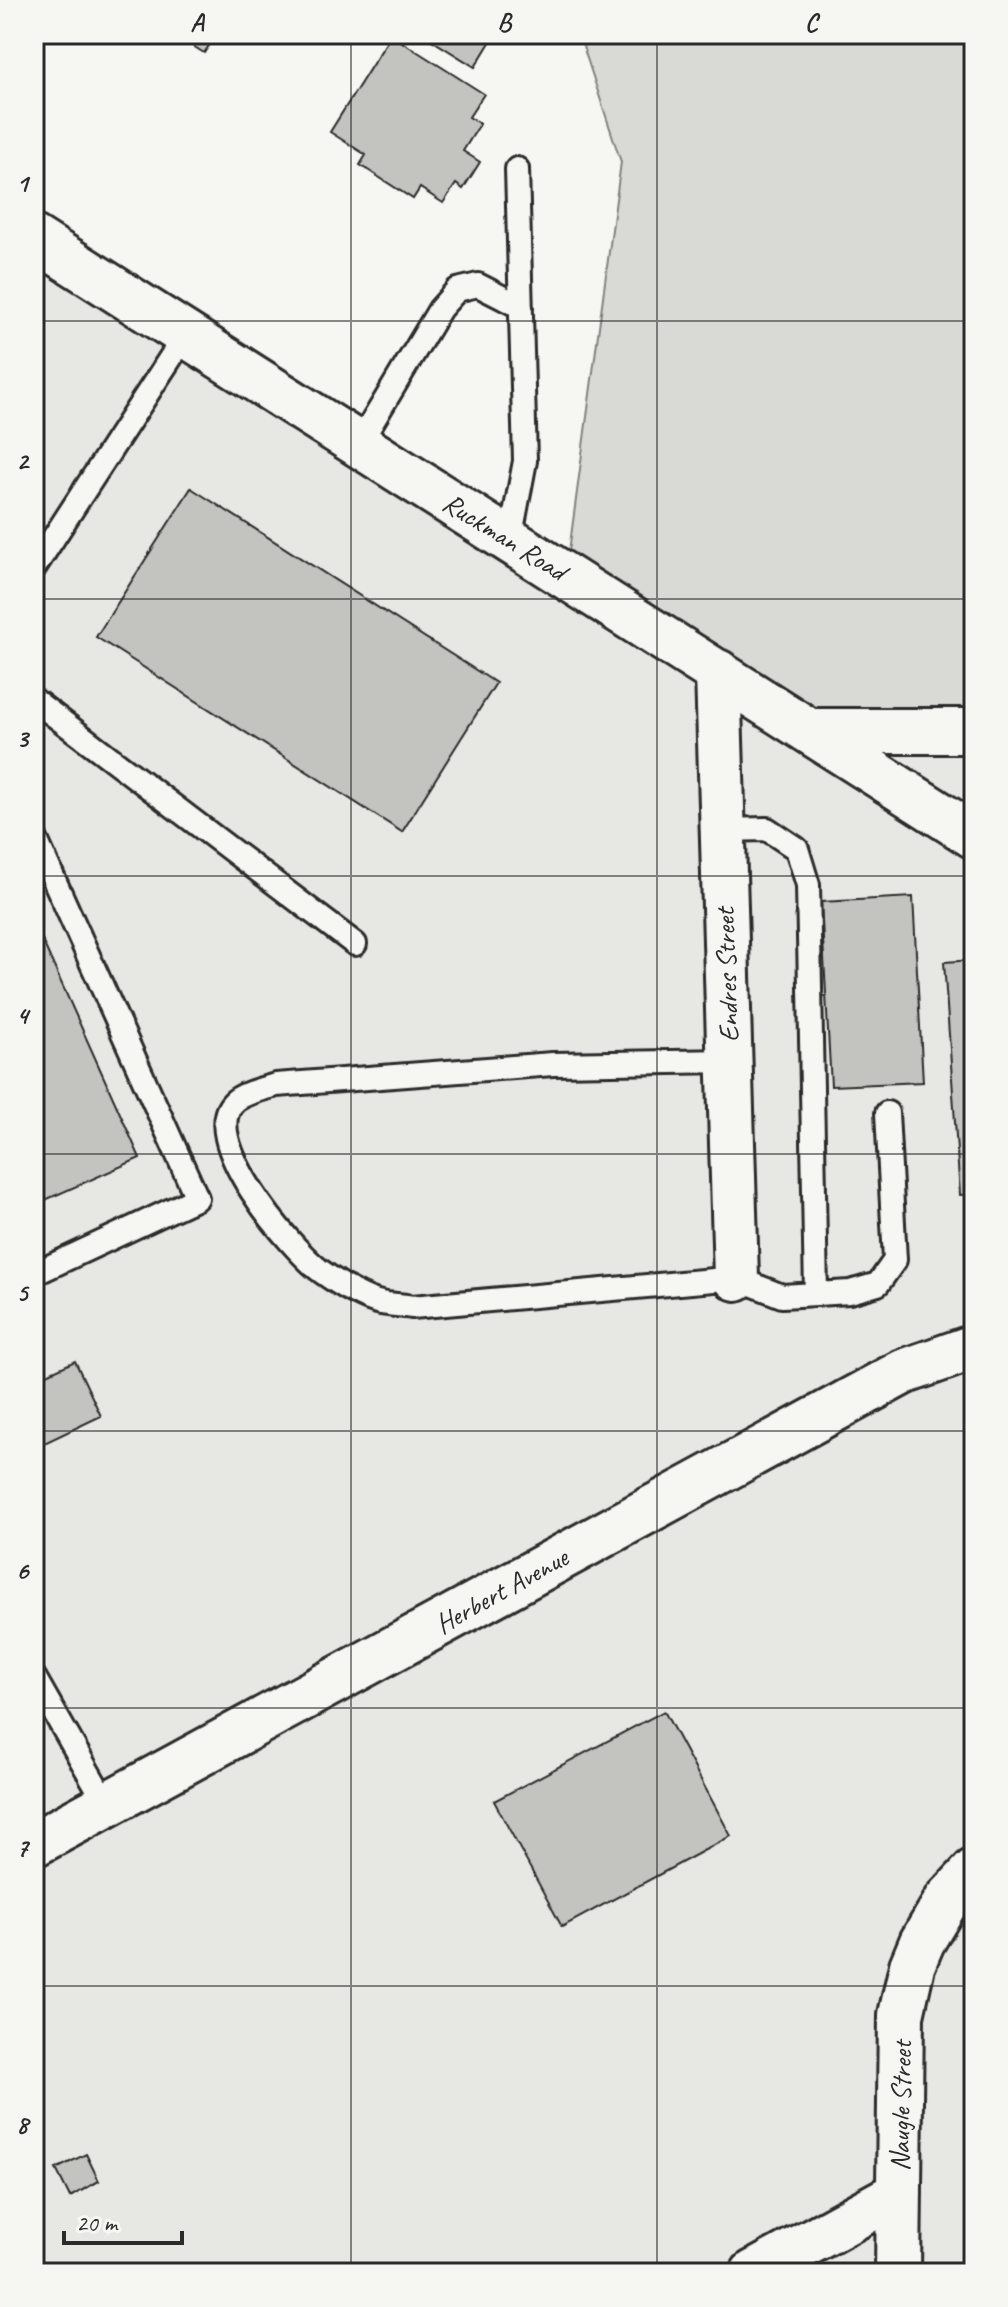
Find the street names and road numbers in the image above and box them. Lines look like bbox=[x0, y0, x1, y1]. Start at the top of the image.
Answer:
street label: Ruckman Road bbox=[437, 485, 576, 590]
street label: Endres Street bbox=[707, 905, 746, 1043]
street label: Herbert Avenue bbox=[429, 1539, 576, 1641]
street label: Naugle Street bbox=[882, 2038, 919, 2171]

